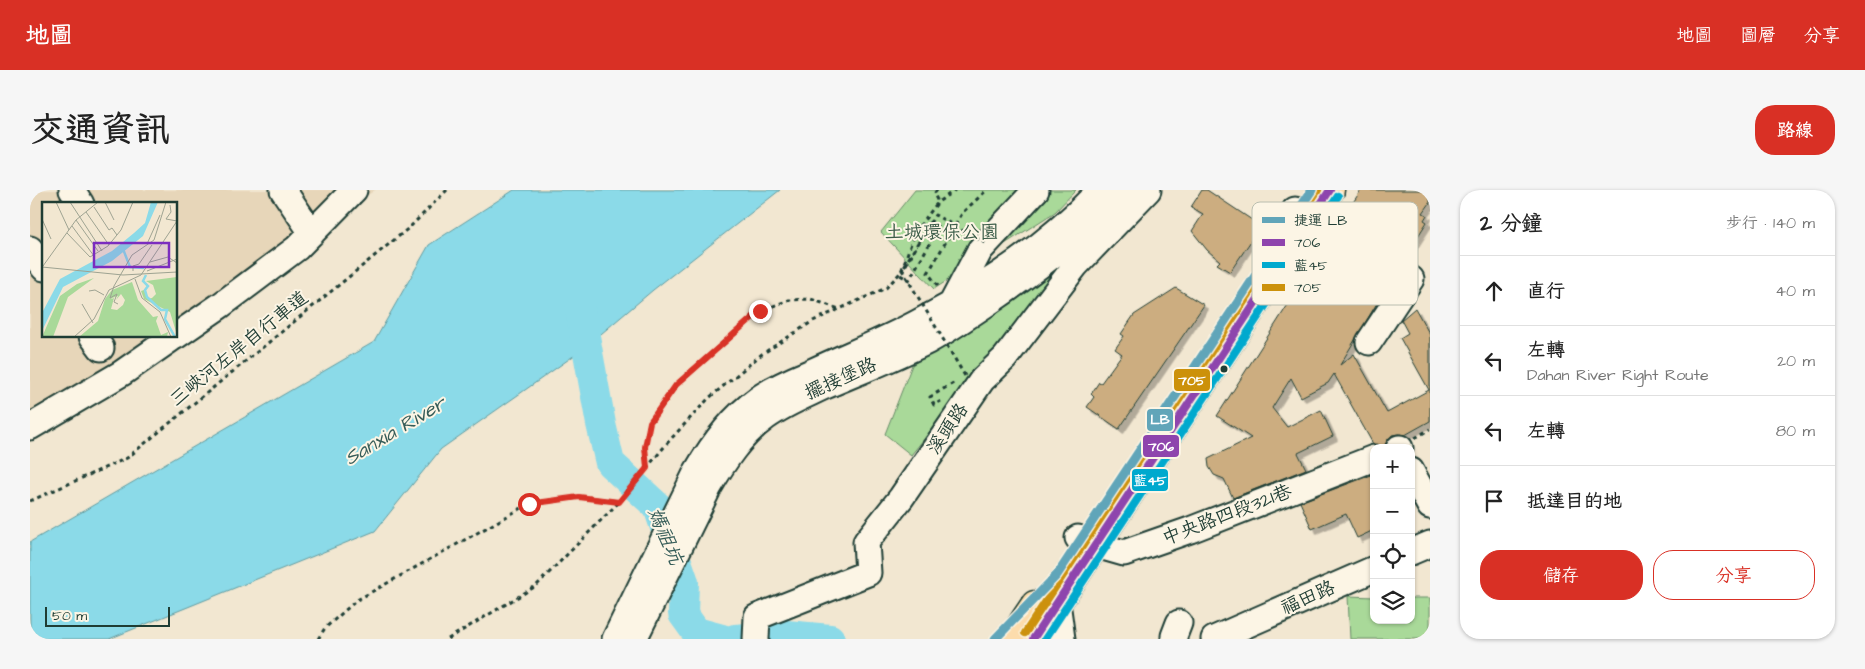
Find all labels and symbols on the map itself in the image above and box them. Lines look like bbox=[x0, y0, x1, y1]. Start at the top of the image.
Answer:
inset map bbox=[42, 202, 178, 338]
legend bbox=[1252, 202, 1418, 305]
text: 捷運 LB bbox=[1294, 211, 1347, 231]
park label: 土城環保公園 bbox=[885, 219, 999, 246]
text: 706 bbox=[1294, 233, 1320, 253]
text: 藍45 bbox=[1294, 256, 1328, 276]
text: 705 bbox=[1294, 278, 1321, 298]
street label: 三峽河左岸自行車道 bbox=[164, 285, 314, 413]
route end bbox=[749, 300, 772, 323]
street label: 擺接堡路 bbox=[801, 351, 881, 407]
unlabelled marker bbox=[1219, 364, 1229, 374]
line badge: 705 bbox=[1173, 368, 1211, 392]
text: 705 bbox=[1177, 371, 1207, 391]
water label: Sanxia River bbox=[339, 389, 452, 472]
street label: 溪頭路 bbox=[921, 398, 975, 460]
line badge: LB bbox=[1146, 408, 1174, 432]
text: LB bbox=[1150, 410, 1170, 430]
line badge: 706 bbox=[1142, 434, 1180, 458]
text: 706 bbox=[1147, 437, 1174, 457]
line badge: 藍45 bbox=[1131, 468, 1169, 492]
text: 藍45 bbox=[1133, 471, 1168, 491]
street label: 中央路四段321巷 bbox=[1158, 478, 1296, 552]
route start bbox=[518, 493, 541, 516]
water label: 媽祖坑 bbox=[640, 503, 690, 571]
street label: 福田路 bbox=[1276, 574, 1340, 622]
scale bar bbox=[45, 604, 170, 627]

